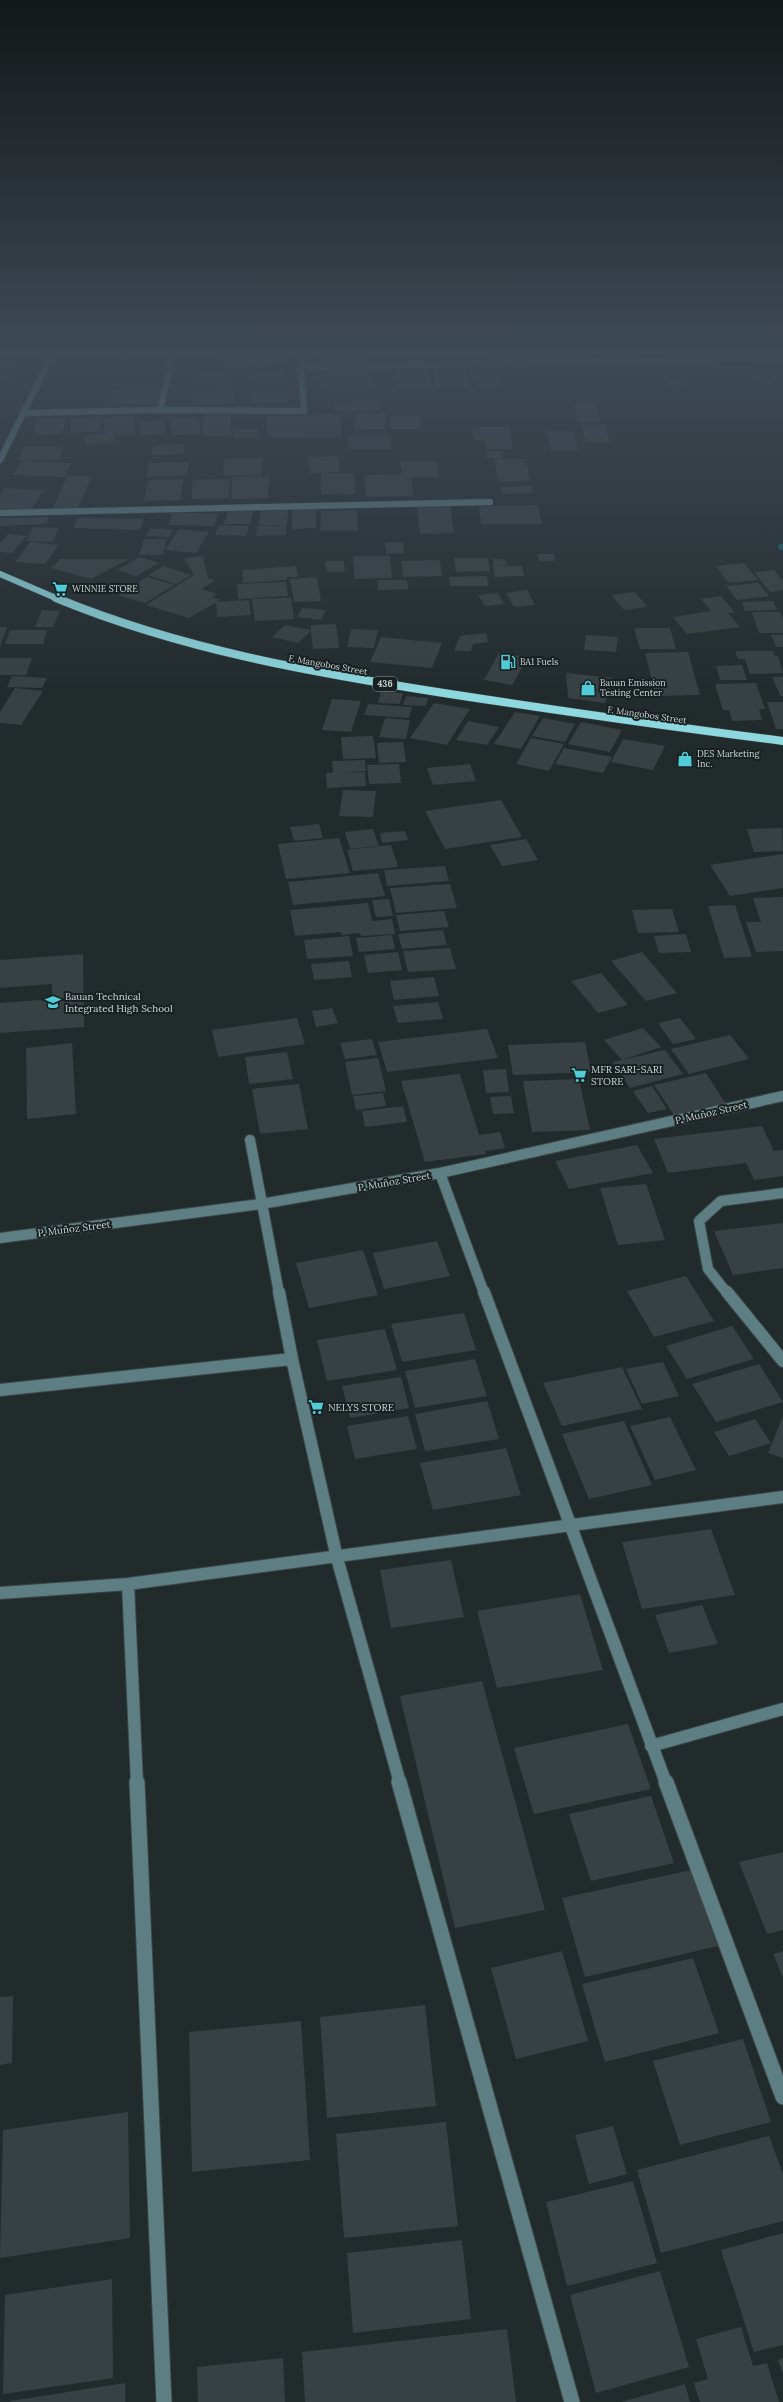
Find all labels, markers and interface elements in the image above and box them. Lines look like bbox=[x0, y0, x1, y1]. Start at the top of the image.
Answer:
supermarket icon: WINNIE STORE bbox=[51, 580, 69, 598]
place label: WINNIE STORE bbox=[72, 583, 138, 594]
street label: F. Mangobos Street bbox=[288, 652, 369, 677]
fuel station icon: BA1 Fuels bbox=[499, 653, 517, 671]
place label: BA1 Fuels bbox=[520, 656, 558, 667]
road number: 436 bbox=[373, 677, 397, 691]
place label: Bauan Emission Testing Center bbox=[600, 677, 666, 698]
shop icon: Bauan Emission Testing Center bbox=[579, 679, 597, 697]
street label: F. Mangobos Street bbox=[607, 703, 688, 726]
place label: DES Marketing Inc. bbox=[697, 748, 761, 769]
shop icon: DES Marketing Inc. bbox=[676, 750, 694, 768]
place label: Bauan Technical Integrated High School bbox=[65, 990, 173, 1015]
school or university icon: Bauan Technical Integrated High School bbox=[44, 993, 62, 1011]
place label: MFR SARI-SARI STORE bbox=[591, 1063, 662, 1088]
supermarket icon: MFR SARI-SARI STORE bbox=[570, 1066, 588, 1084]
street label: P. Muñoz Street bbox=[674, 1098, 748, 1127]
street label: P. Muñoz Street bbox=[357, 1169, 432, 1194]
street label: P. Muñoz Street bbox=[37, 1218, 111, 1239]
supermarket icon: NELYS STORE bbox=[307, 1398, 325, 1416]
place label: NELYS STORE bbox=[328, 1401, 394, 1414]

